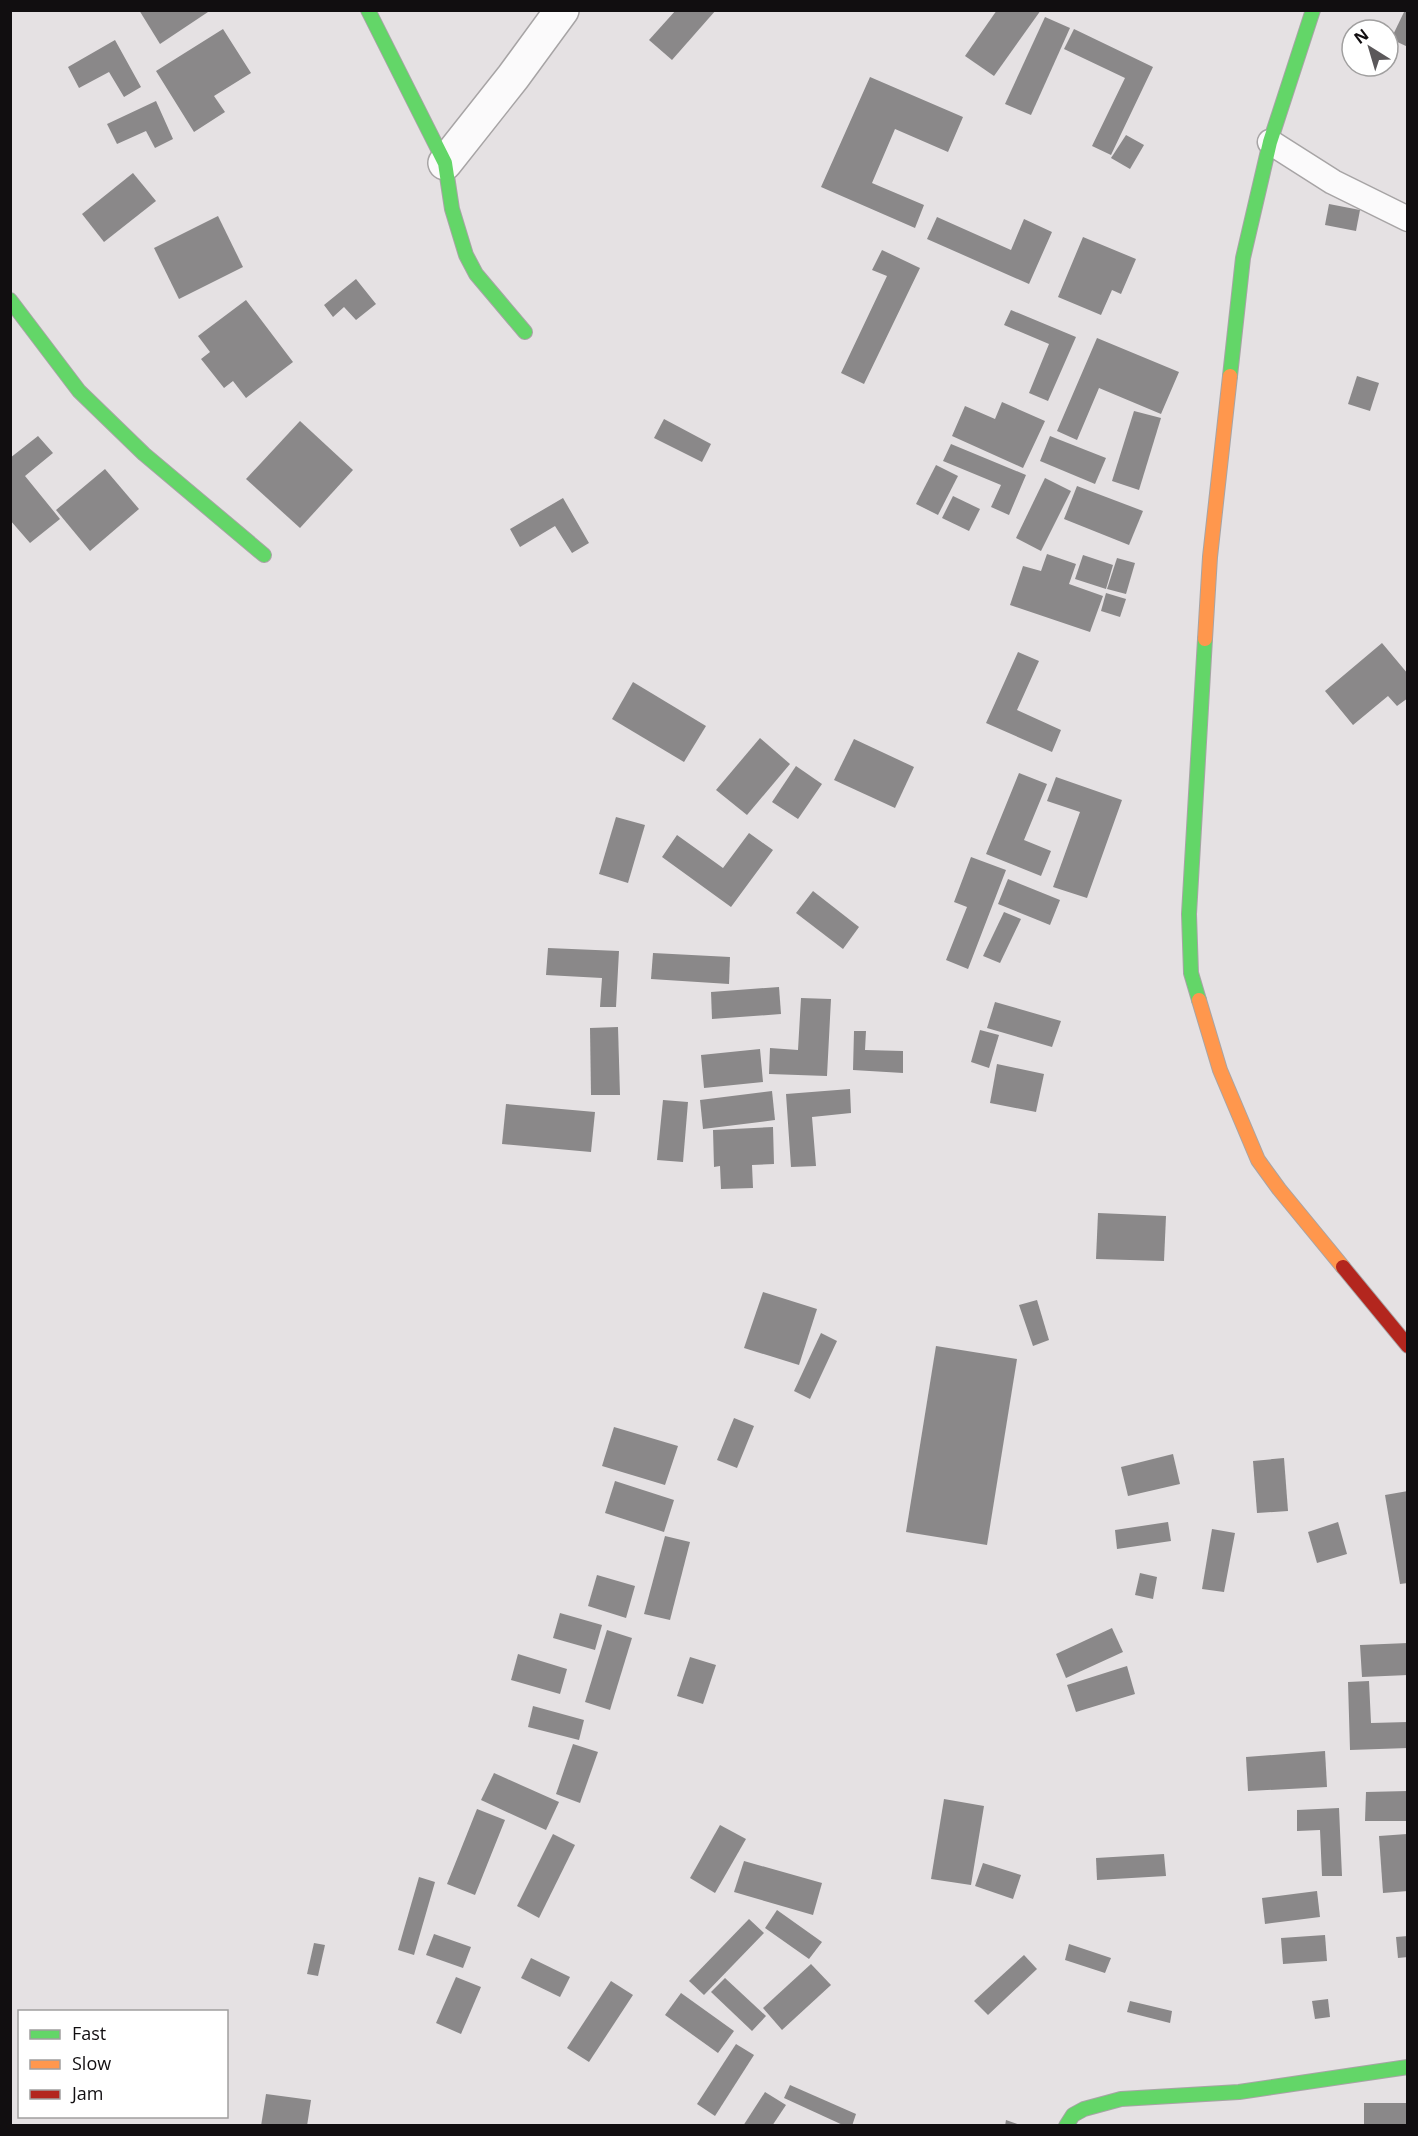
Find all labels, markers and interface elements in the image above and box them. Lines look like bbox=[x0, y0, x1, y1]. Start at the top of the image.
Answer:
north arrow bbox=[1340, 18, 1400, 78]
text: N bbox=[1349, 23, 1373, 49]
legend bbox=[18, 2010, 228, 2118]
text: Fast bbox=[72, 2021, 106, 2045]
text: Slow bbox=[72, 2051, 111, 2075]
text: Jam bbox=[70, 2081, 104, 2105]

